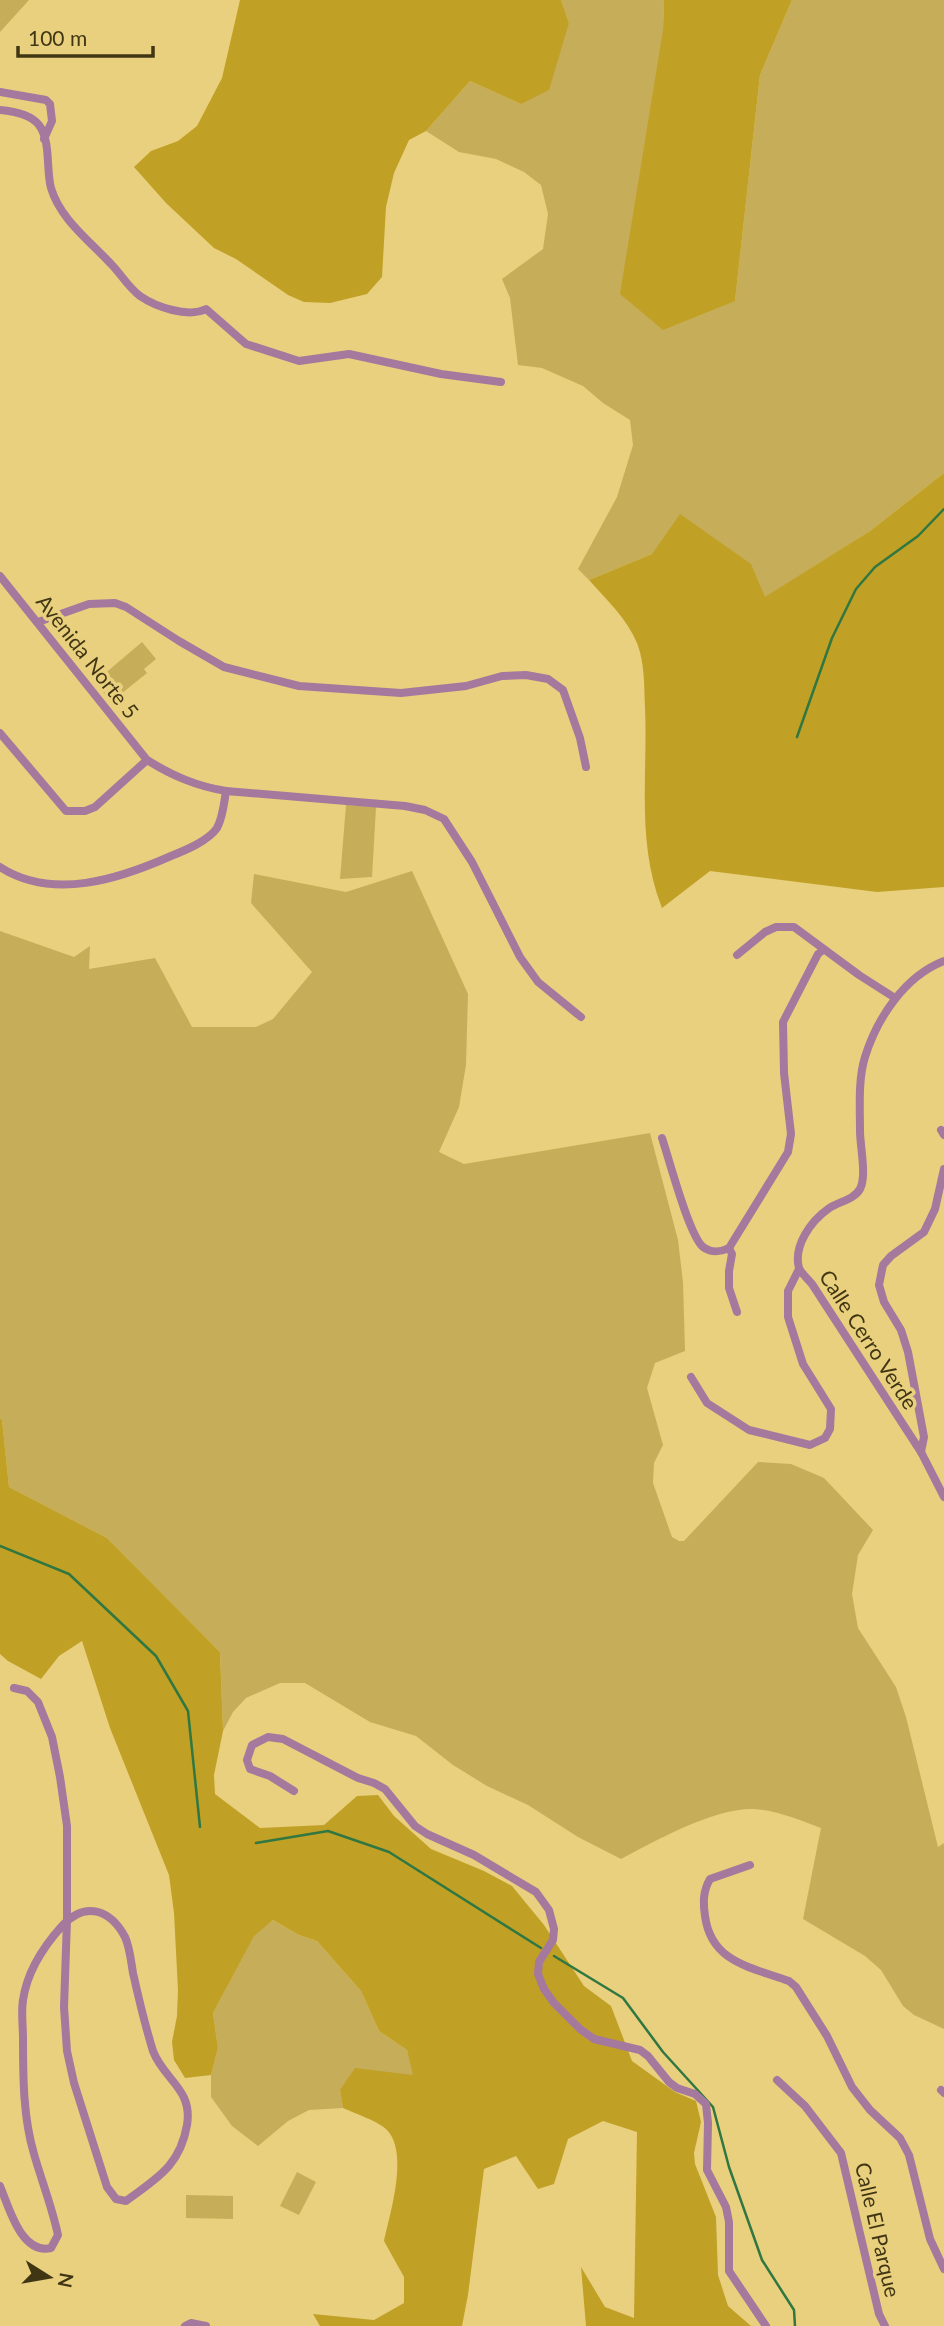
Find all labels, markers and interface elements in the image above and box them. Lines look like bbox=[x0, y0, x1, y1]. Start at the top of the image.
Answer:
scale bar bbox=[18, 14, 152, 58]
text: 100 m bbox=[28, 25, 87, 50]
street label: Avenida Norte 5 bbox=[32, 589, 144, 723]
street label: Calle Cerro Verde bbox=[815, 1265, 924, 1413]
street label: Calle El Parque bbox=[851, 2160, 906, 2300]
north arrow bbox=[14, 2242, 84, 2312]
text: N bbox=[53, 2271, 79, 2290]

